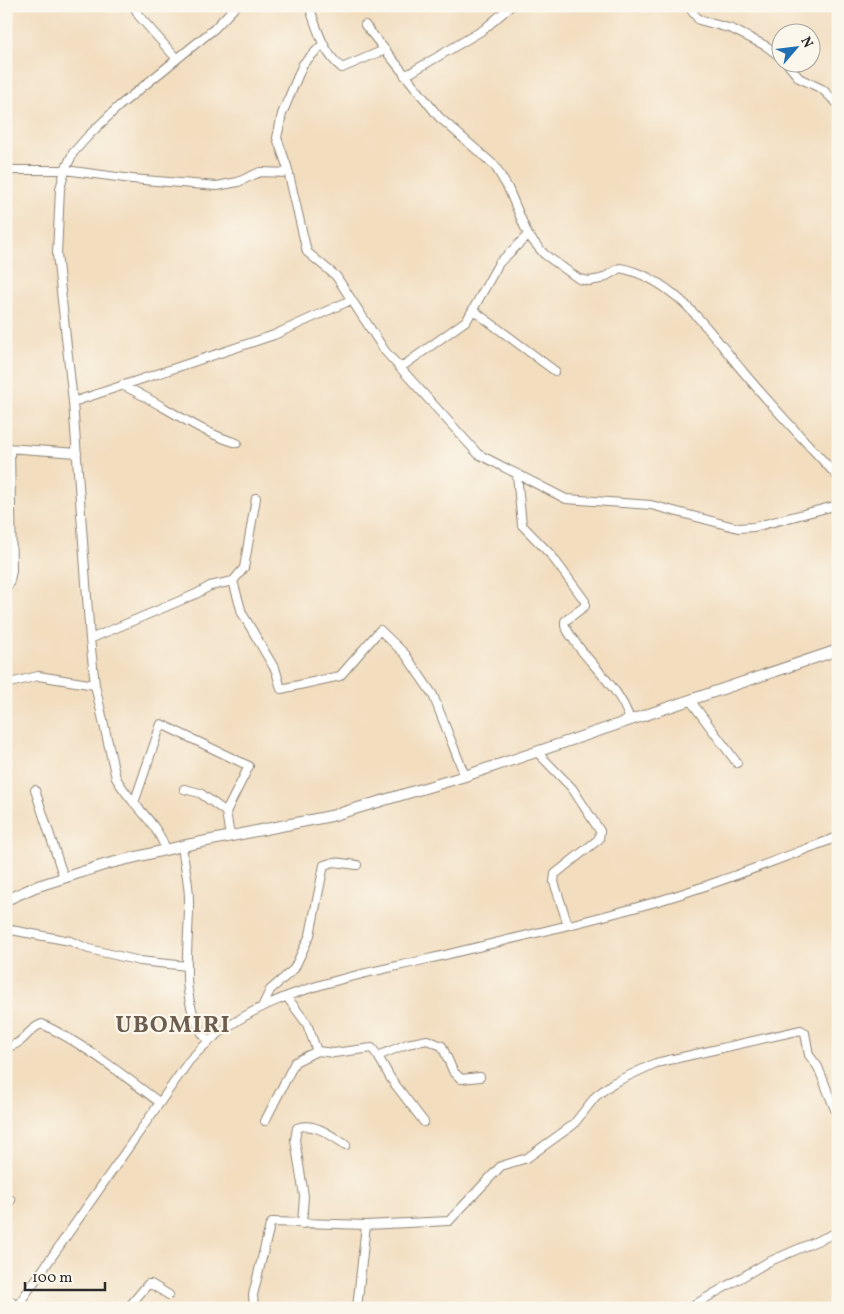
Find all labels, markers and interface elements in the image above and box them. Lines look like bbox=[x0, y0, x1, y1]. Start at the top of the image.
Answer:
north arrow bbox=[772, 22, 822, 72]
text: N bbox=[795, 34, 817, 52]
district label: UBOMIRI bbox=[115, 1009, 231, 1043]
scale bar bbox=[25, 1259, 105, 1291]
text: 100 m bbox=[32, 1268, 72, 1289]

